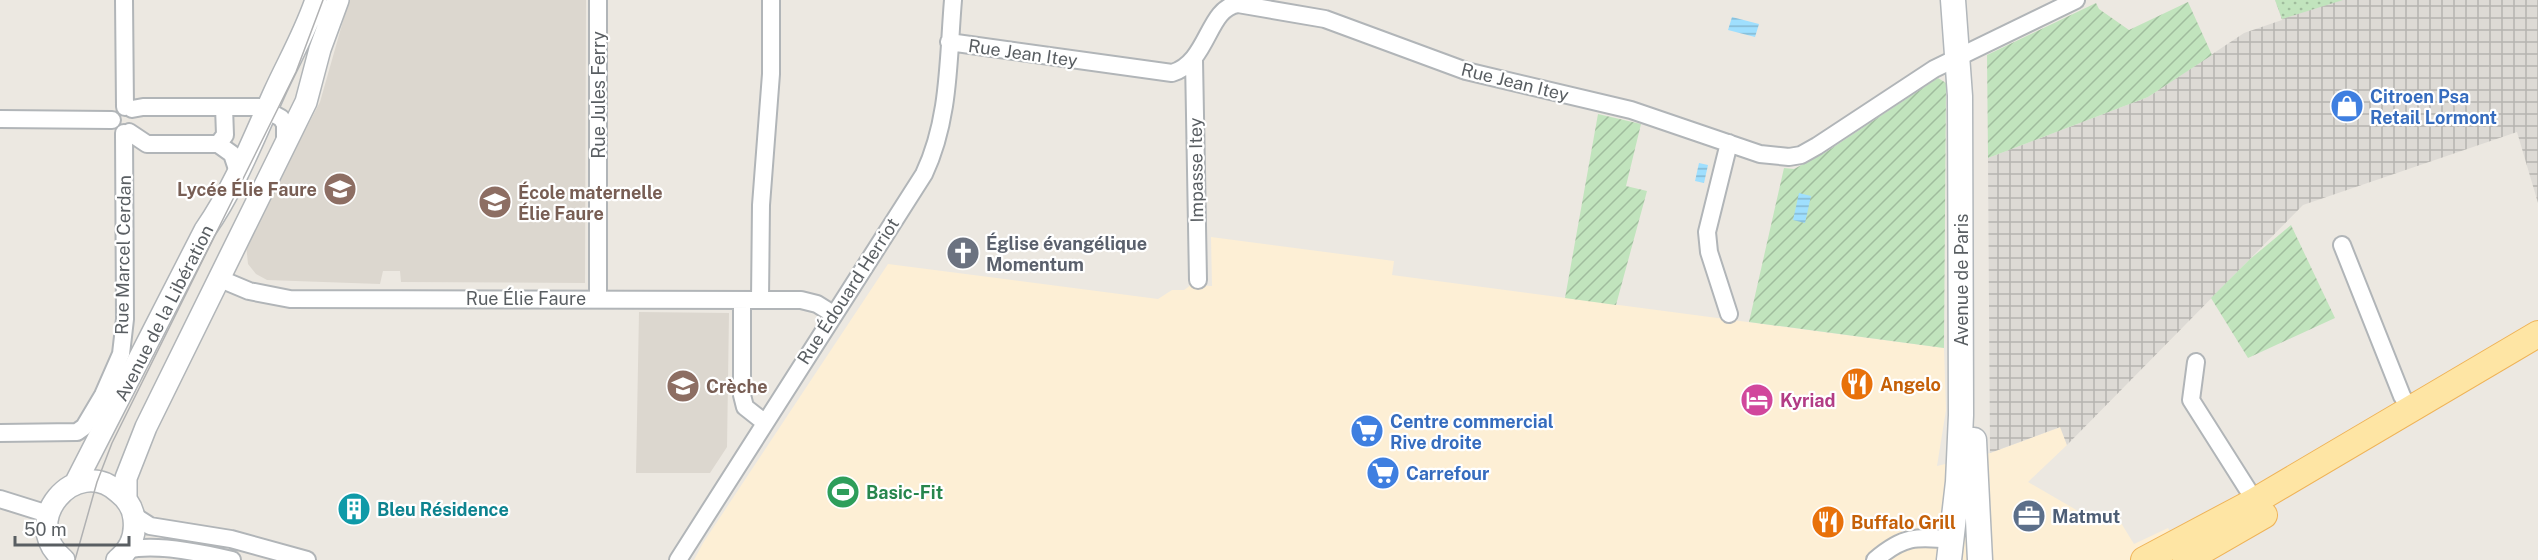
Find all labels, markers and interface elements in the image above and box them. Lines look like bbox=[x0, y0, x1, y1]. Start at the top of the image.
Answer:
street label: Rue Jules Ferry bbox=[588, 31, 609, 159]
street label: Rue Jean Itey bbox=[967, 35, 1079, 71]
street label: Rue Jean Itey bbox=[1459, 58, 1571, 106]
place label: Citroen Psa Retail Lormont bbox=[2370, 86, 2497, 128]
shop icon: Citroen Psa Retail Lormont bbox=[2329, 88, 2365, 124]
street label: Impasse Itey bbox=[1185, 117, 1207, 223]
school or university icon: Lycée Élie Faure bbox=[322, 171, 358, 207]
street label: Rue Marcel Cerdan bbox=[111, 175, 135, 335]
place label: Lycée Élie Faure bbox=[177, 178, 317, 200]
place label: École maternelle Élie Faure bbox=[518, 181, 663, 224]
school or university icon: École maternelle Élie Faure bbox=[477, 184, 513, 220]
street label: Rue Édouard Herriot bbox=[792, 213, 903, 368]
street label: Avenue de Paris bbox=[1951, 214, 1972, 346]
street label: Avenue de la Libération bbox=[110, 221, 218, 405]
place label: Église évangélique Momentum bbox=[986, 232, 1147, 275]
church icon: Église évangélique Momentum bbox=[945, 235, 981, 271]
street label: Rue Élie Faure bbox=[466, 287, 586, 309]
restaurant icon: Angelo bbox=[1839, 366, 1875, 402]
school or university icon: Crèche bbox=[665, 368, 701, 404]
place label: Angelo bbox=[1880, 374, 1941, 395]
place label: Crèche bbox=[706, 376, 768, 397]
hotel icon: Kyriad bbox=[1739, 382, 1775, 418]
place label: Kyriad bbox=[1780, 390, 1835, 411]
place label: Centre commercial Rive droite bbox=[1390, 411, 1554, 453]
supermarket icon: Centre commercial Rive droite bbox=[1349, 413, 1385, 449]
supermarket icon: Carrefour bbox=[1365, 455, 1401, 491]
place label: Carrefour bbox=[1406, 463, 1490, 484]
sports icon: Basic-Fit bbox=[825, 474, 861, 510]
place label: Basic-Fit bbox=[866, 482, 943, 503]
building icon: Bleu Résidence bbox=[336, 491, 372, 527]
office icon: Matmut bbox=[2011, 498, 2047, 534]
place label: Bleu Résidence bbox=[377, 499, 509, 520]
restaurant icon: Buffalo Grill bbox=[1810, 504, 1846, 540]
place label: Matmut bbox=[2052, 506, 2120, 527]
scale bar bbox=[15, 509, 129, 547]
place label: Buffalo Grill bbox=[1851, 512, 1956, 533]
text: 50 m bbox=[24, 519, 67, 540]

